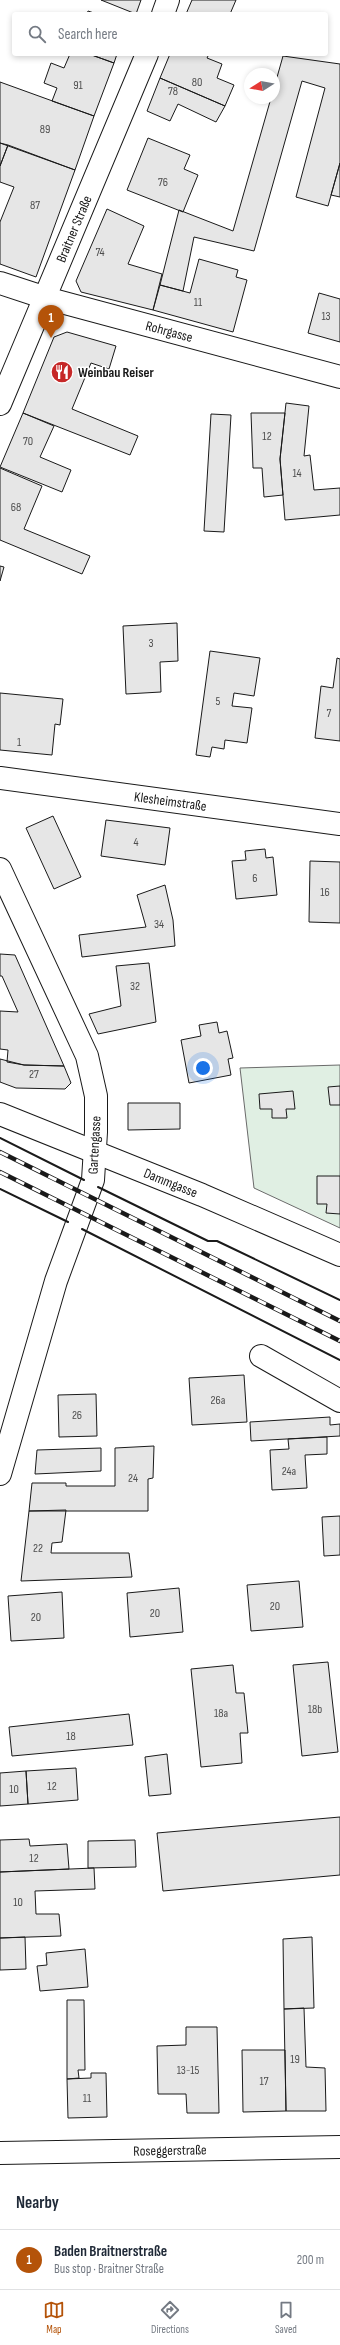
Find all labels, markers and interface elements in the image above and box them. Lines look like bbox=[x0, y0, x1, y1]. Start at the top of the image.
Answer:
search box bbox=[12, 12, 328, 56]
icon: search bbox=[26, 23, 48, 45]
text: Search here bbox=[58, 25, 118, 44]
north arrow bbox=[244, 68, 280, 104]
house number: 80 bbox=[192, 75, 202, 90]
house number: 91 bbox=[73, 78, 84, 93]
house number: 78 bbox=[168, 84, 178, 99]
house number: 89 bbox=[40, 122, 50, 137]
house number: 76 bbox=[158, 175, 168, 190]
street label: Braitner Straße bbox=[52, 193, 96, 265]
house number: 87 bbox=[30, 198, 40, 213]
house number: 74 bbox=[95, 245, 105, 260]
house number: 11 bbox=[194, 295, 203, 310]
pin: 1 bbox=[38, 305, 64, 338]
house number: 13 bbox=[321, 309, 331, 324]
street label: Rohrgasse bbox=[144, 317, 195, 346]
restaurant icon: Weinbau Reiser bbox=[49, 359, 75, 385]
place label: Weinbau Reiser bbox=[78, 364, 154, 381]
house number: 12 bbox=[262, 429, 272, 444]
house number: 70 bbox=[23, 434, 33, 449]
house number: 14 bbox=[292, 466, 302, 481]
house number: 68 bbox=[11, 500, 21, 515]
house number: 3 bbox=[148, 636, 154, 651]
house number: 5 bbox=[216, 694, 221, 709]
house number: 7 bbox=[327, 706, 332, 721]
house number: 1 bbox=[17, 735, 22, 750]
street label: Klesheimstraße bbox=[133, 788, 208, 815]
house number: 4 bbox=[133, 835, 139, 850]
house number: 6 bbox=[252, 871, 258, 886]
house number: 16 bbox=[320, 885, 330, 900]
house number: 34 bbox=[154, 917, 164, 932]
house number: 32 bbox=[130, 979, 140, 994]
your location bbox=[193, 1058, 213, 1078]
house number: 27 bbox=[29, 1067, 39, 1082]
street label: Gartengasse bbox=[84, 1115, 105, 1175]
street label: Dammgasse bbox=[141, 1165, 200, 1201]
house number: 26a bbox=[211, 1393, 226, 1408]
house number: 26 bbox=[72, 1408, 82, 1423]
house number: 24a bbox=[282, 1464, 297, 1479]
house number: 24 bbox=[128, 1471, 138, 1486]
house number: 22 bbox=[33, 1541, 43, 1556]
house number: 20 bbox=[270, 1599, 280, 1614]
house number: 20 bbox=[150, 1606, 160, 1621]
house number: 20 bbox=[31, 1610, 41, 1625]
house number: 18b bbox=[308, 1702, 322, 1717]
house number: 18a bbox=[214, 1706, 228, 1721]
house number: 18 bbox=[66, 1729, 76, 1744]
house number: 12 bbox=[47, 1779, 57, 1794]
house number: 10 bbox=[9, 1782, 19, 1797]
house number: 12 bbox=[29, 1851, 39, 1866]
house number: 10 bbox=[13, 1895, 23, 1910]
house number: 19 bbox=[290, 2052, 300, 2067]
house number: 13-15 bbox=[177, 2063, 200, 2078]
house number: 17 bbox=[260, 2074, 269, 2089]
house number: 11 bbox=[83, 2091, 92, 2106]
street label: Roseggerstraße bbox=[133, 2141, 207, 2160]
text: Nearby bbox=[16, 2193, 59, 2213]
text: Baden Braitnerstraße bbox=[54, 2242, 167, 2261]
text: 1 bbox=[26, 2252, 32, 2268]
text: 200 m bbox=[297, 2252, 324, 2268]
text: Bus stop · Braitner Straße bbox=[54, 2261, 164, 2277]
tab: Map bbox=[43, 2299, 65, 2336]
tab: Directions bbox=[151, 2299, 189, 2336]
tab: Saved bbox=[275, 2299, 297, 2336]

